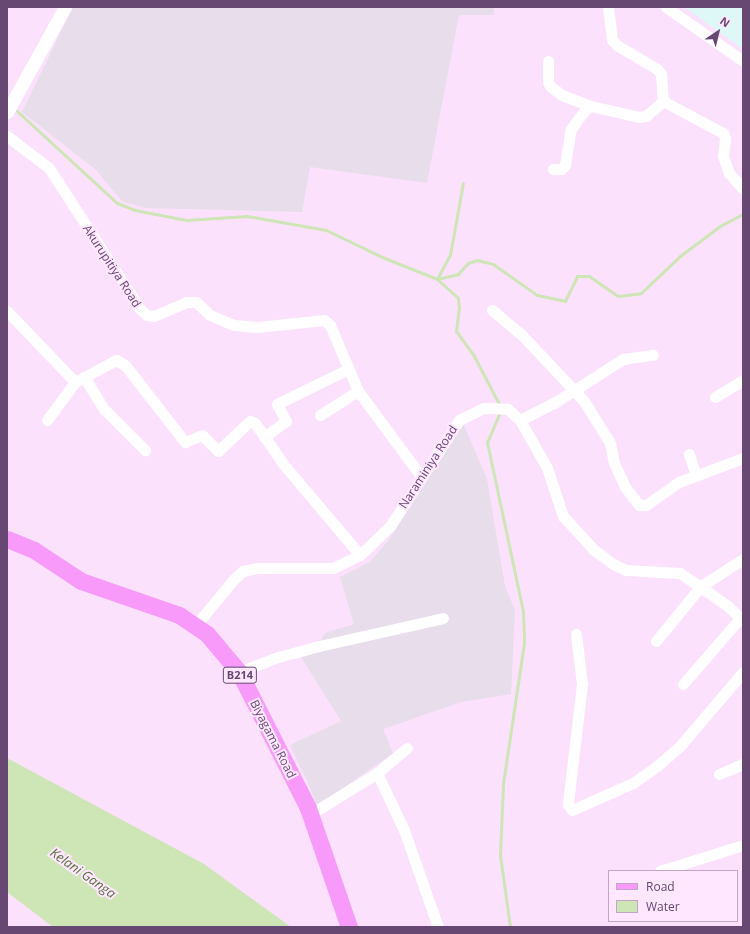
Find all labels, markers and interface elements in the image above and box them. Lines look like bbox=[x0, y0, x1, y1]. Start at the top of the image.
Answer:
north arrow bbox=[698, 12, 738, 52]
text: N bbox=[717, 13, 733, 30]
street label: Akurupitiya Road bbox=[80, 222, 144, 310]
street label: Naraminiya Road bbox=[396, 423, 460, 511]
road number: B214 bbox=[222, 666, 258, 684]
street label: Biyagama Road bbox=[247, 697, 299, 781]
water label: Kelani Ganga bbox=[47, 845, 119, 901]
legend bbox=[608, 870, 738, 922]
text: Road bbox=[646, 878, 675, 895]
text: Water bbox=[646, 898, 680, 915]

